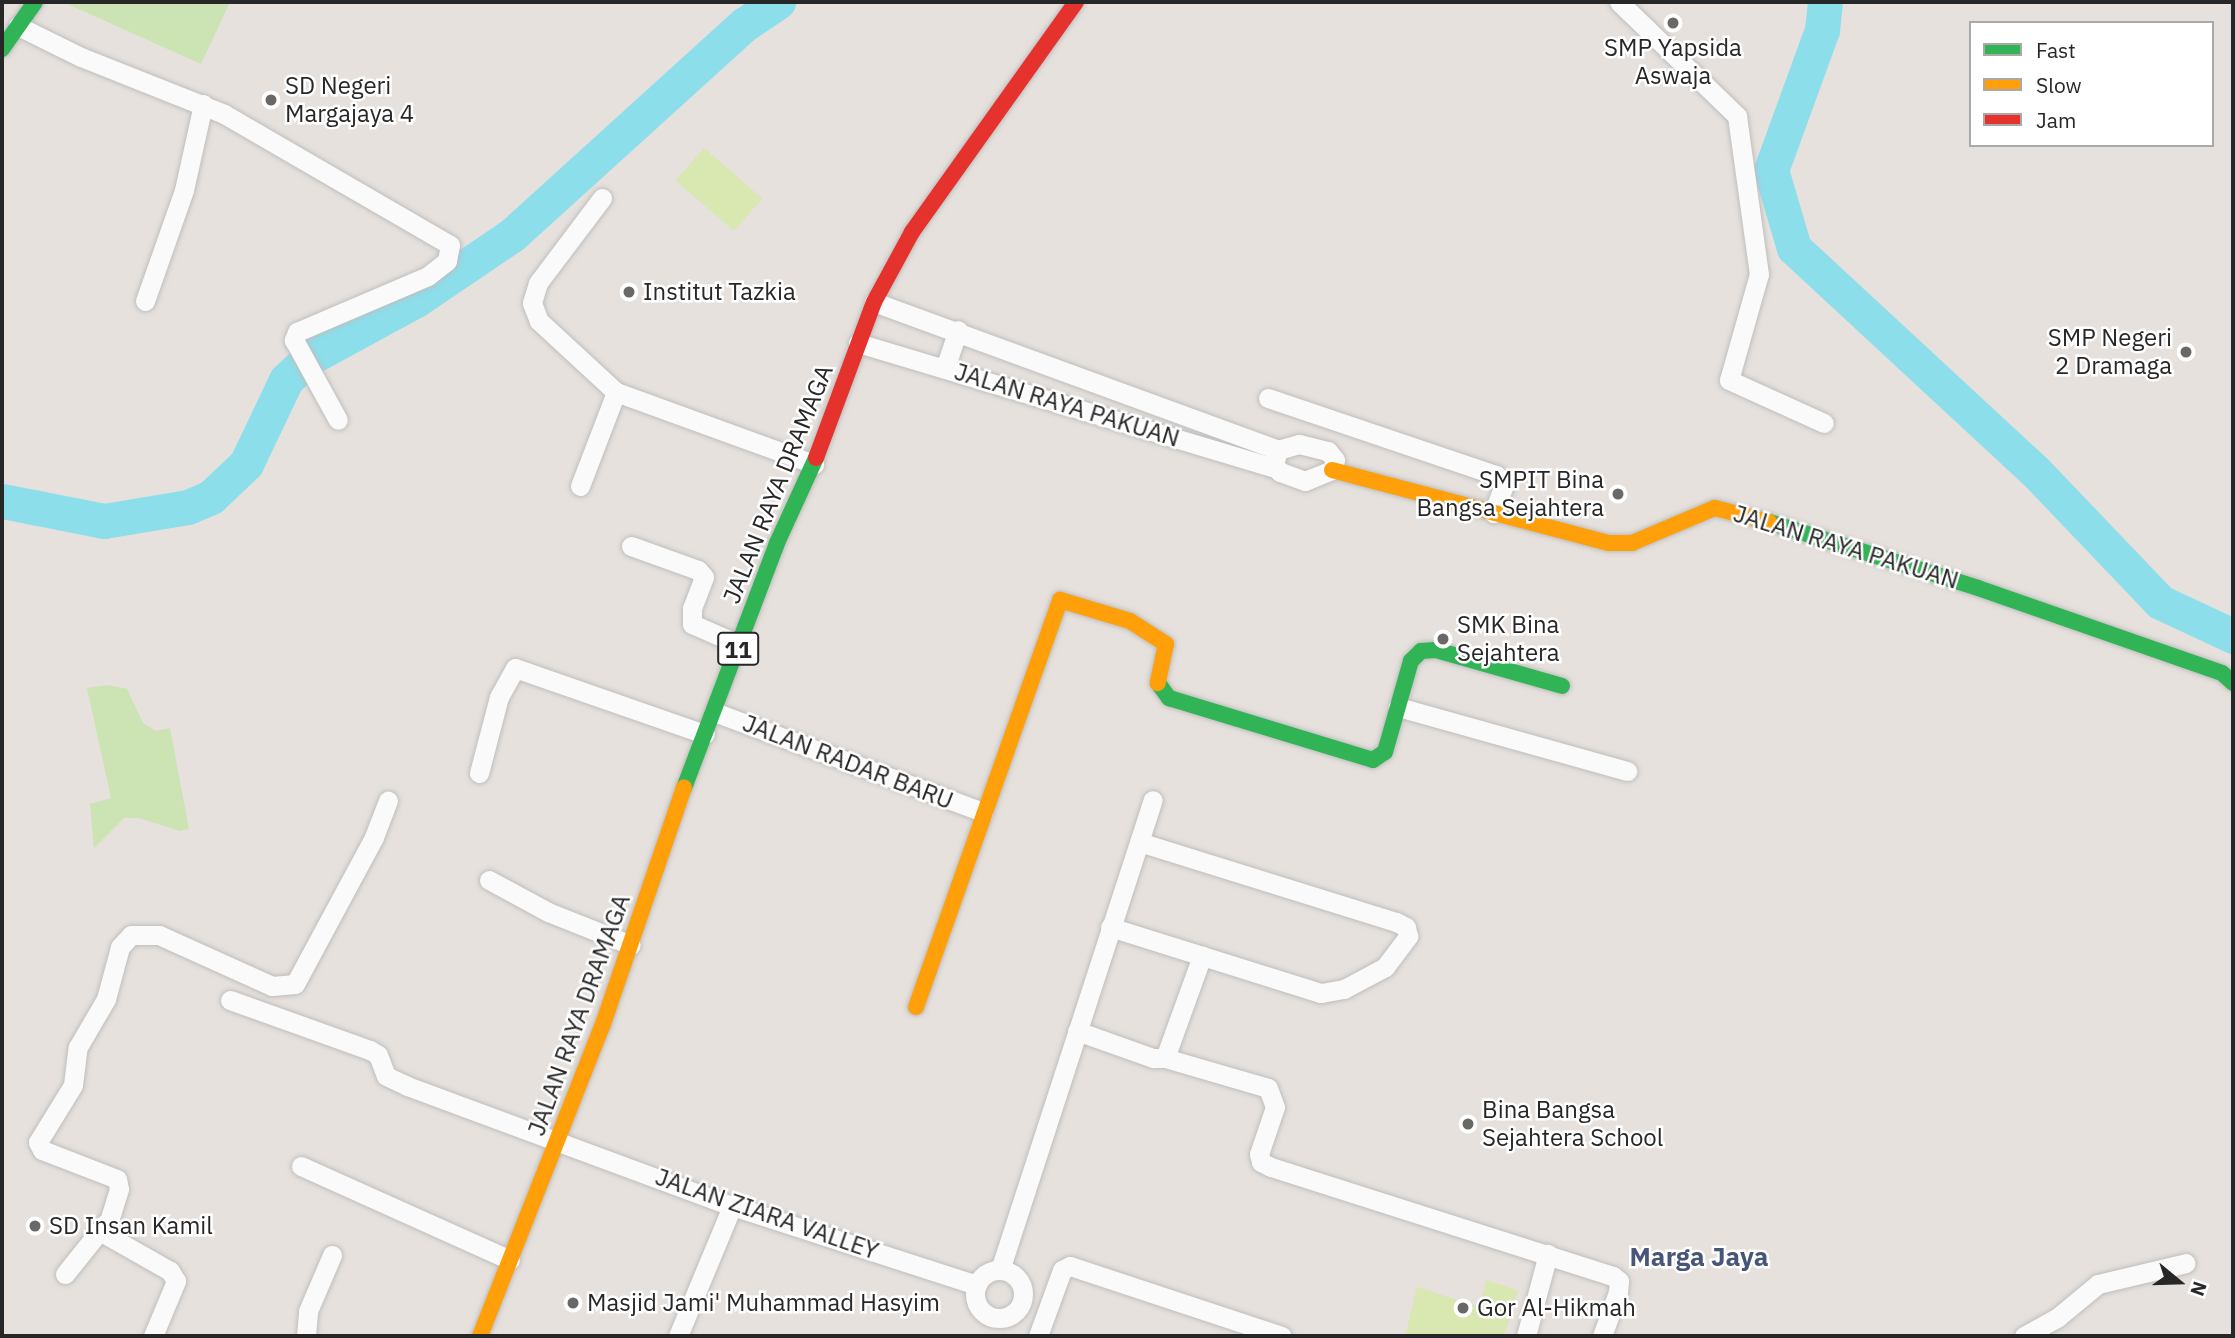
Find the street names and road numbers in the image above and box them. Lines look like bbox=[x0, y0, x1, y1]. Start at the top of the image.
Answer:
street label: JALAN RAYA PAKUAN bbox=[951, 357, 1183, 453]
street label: JALAN RAYA DRAMAGA bbox=[717, 360, 839, 608]
street label: JALAN RAYA PAKUAN bbox=[1730, 499, 1962, 595]
road number: 11 bbox=[717, 629, 759, 668]
street label: JALAN RADAR BARU bbox=[739, 709, 957, 815]
street label: JALAN RAYA DRAMAGA bbox=[522, 890, 636, 1140]
street label: JALAN ZIARA VALLEY bbox=[652, 1162, 882, 1266]

